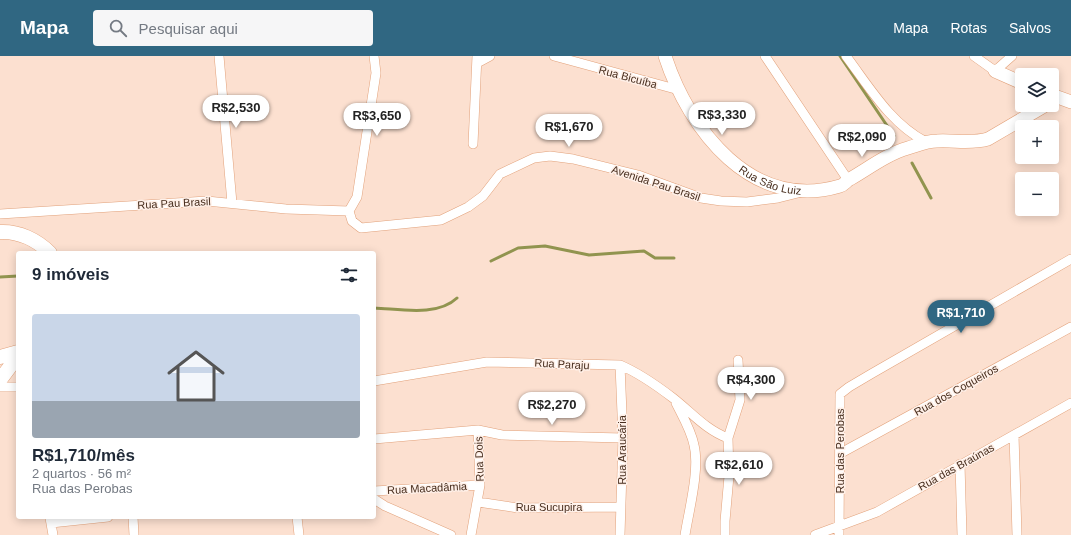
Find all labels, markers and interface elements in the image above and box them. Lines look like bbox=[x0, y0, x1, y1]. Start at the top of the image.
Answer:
search box bbox=[93, 10, 373, 46]
text: Mapa bbox=[20, 17, 69, 38]
icon: search bbox=[107, 17, 129, 39]
text: Pesquisar aqui bbox=[139, 20, 238, 37]
text: Mapa bbox=[893, 20, 928, 36]
text: Rotas bbox=[950, 20, 987, 36]
text: Salvos bbox=[1009, 20, 1051, 36]
street label: Rua Bicuíba bbox=[597, 63, 659, 91]
map controls bbox=[1015, 68, 1059, 216]
button: layers bbox=[1015, 68, 1059, 112]
pin: R$2,530 bbox=[199, 95, 273, 129]
text: R$2,530 bbox=[211, 100, 261, 115]
pin: R$3,330 bbox=[685, 102, 759, 136]
pin: R$3,650 bbox=[340, 103, 414, 137]
text: R$3,330 bbox=[697, 107, 747, 122]
text: R$3,650 bbox=[352, 108, 402, 123]
pin: R$1,670 bbox=[532, 114, 606, 148]
text: R$1,670 bbox=[544, 119, 594, 134]
button: + bbox=[1015, 120, 1059, 164]
pin: R$2,090 bbox=[825, 124, 899, 158]
text: R$2,090 bbox=[837, 129, 887, 144]
street label: Avenida Pau Brasil bbox=[610, 163, 702, 203]
street label: Rua São Luiz bbox=[737, 163, 802, 197]
button: − bbox=[1015, 172, 1059, 216]
street label: Rua Pau Brasil bbox=[137, 195, 211, 211]
icon: filters bbox=[338, 264, 360, 286]
text: 9 imóveis bbox=[32, 265, 110, 284]
pin: R$1,710 bbox=[924, 300, 998, 334]
text: R$1,710 bbox=[936, 305, 986, 320]
icon: home bbox=[160, 340, 232, 412]
street label: Rua Paraju bbox=[534, 357, 590, 371]
street label: Rua dos Coqueiros bbox=[912, 362, 1001, 418]
pin: R$4,300 bbox=[714, 367, 788, 401]
text: R$4,300 bbox=[726, 372, 776, 387]
pin: R$2,270 bbox=[515, 392, 589, 426]
text: R$2,270 bbox=[527, 397, 577, 412]
street label: Rua das Perobas bbox=[834, 408, 846, 494]
street label: Rua Araucária bbox=[616, 414, 628, 485]
street label: Rua Dois bbox=[472, 436, 486, 482]
street label: Rua das Braúnas bbox=[916, 441, 997, 493]
text: R$1,710/mês bbox=[32, 446, 135, 465]
pin: R$2,610 bbox=[702, 452, 776, 486]
text: R$2,610 bbox=[714, 457, 764, 472]
text: 2 quartos · 56 m² bbox=[32, 466, 131, 481]
street label: Rua Macadâmia bbox=[387, 480, 468, 496]
text: Rua das Perobas bbox=[32, 481, 132, 496]
street label: Rua Sucupira bbox=[516, 501, 583, 513]

